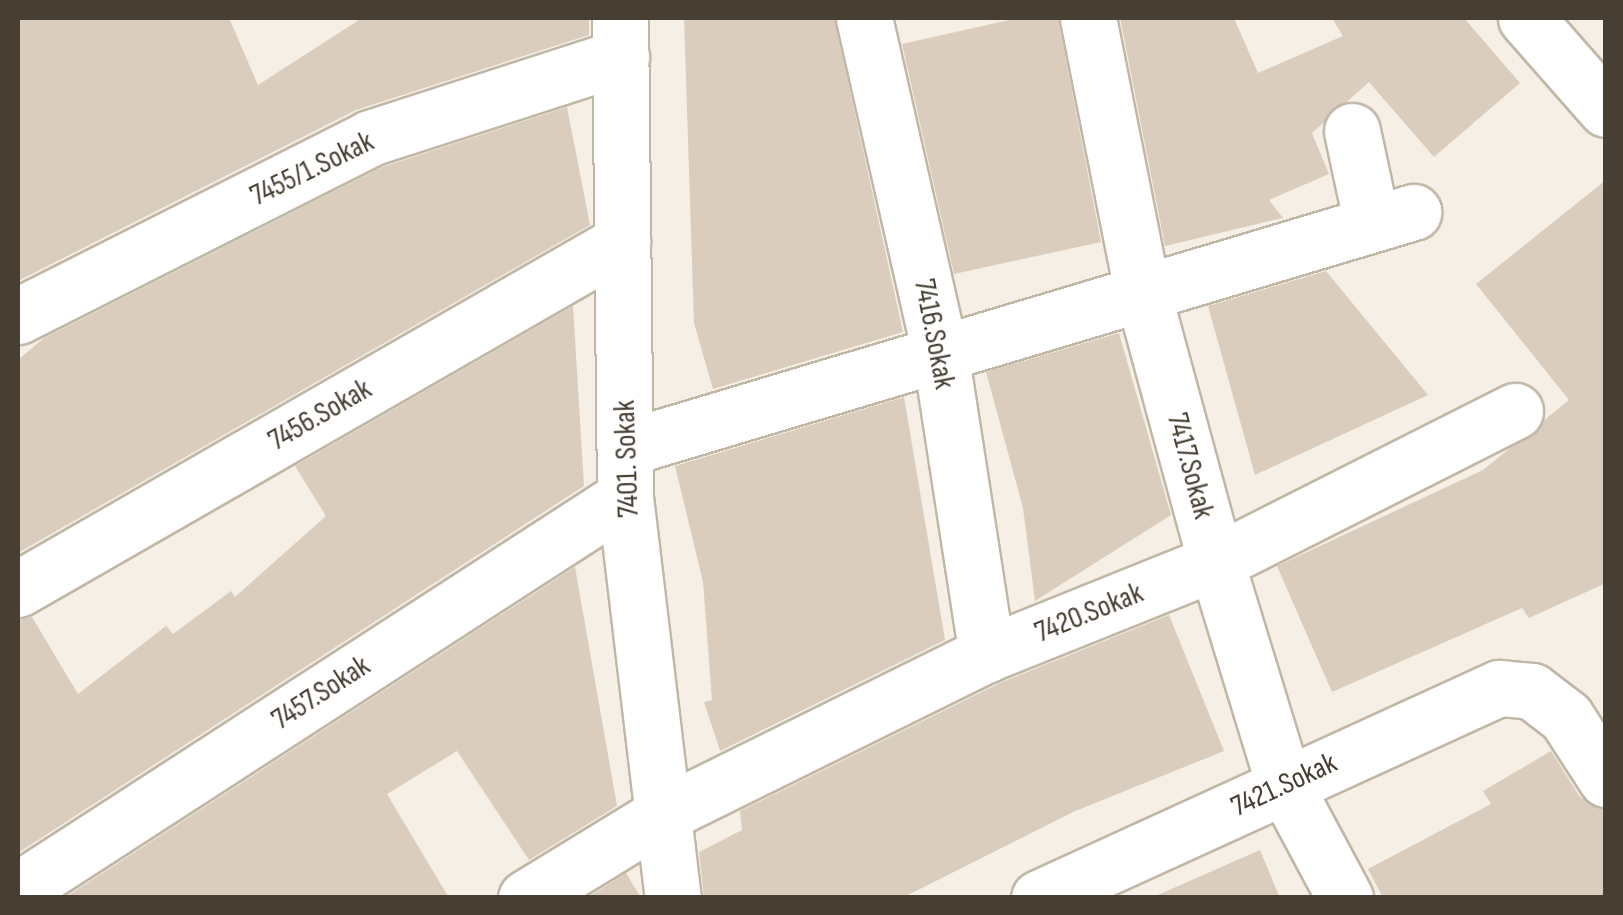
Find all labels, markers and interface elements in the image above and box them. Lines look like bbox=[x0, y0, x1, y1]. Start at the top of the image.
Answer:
street label: 7455/1.Sokak bbox=[245, 124, 379, 214]
street label: 7416.Sokak bbox=[906, 276, 962, 392]
street label: 7456.Sokak bbox=[262, 371, 378, 459]
street label: 7401. Sokak bbox=[607, 399, 647, 519]
street label: 7417.Sokak bbox=[1159, 409, 1221, 523]
street label: 7420.Sokak bbox=[1030, 575, 1148, 651]
street label: 7457.Sokak bbox=[265, 648, 377, 738]
street label: 7421.Sokak bbox=[1225, 745, 1343, 825]

